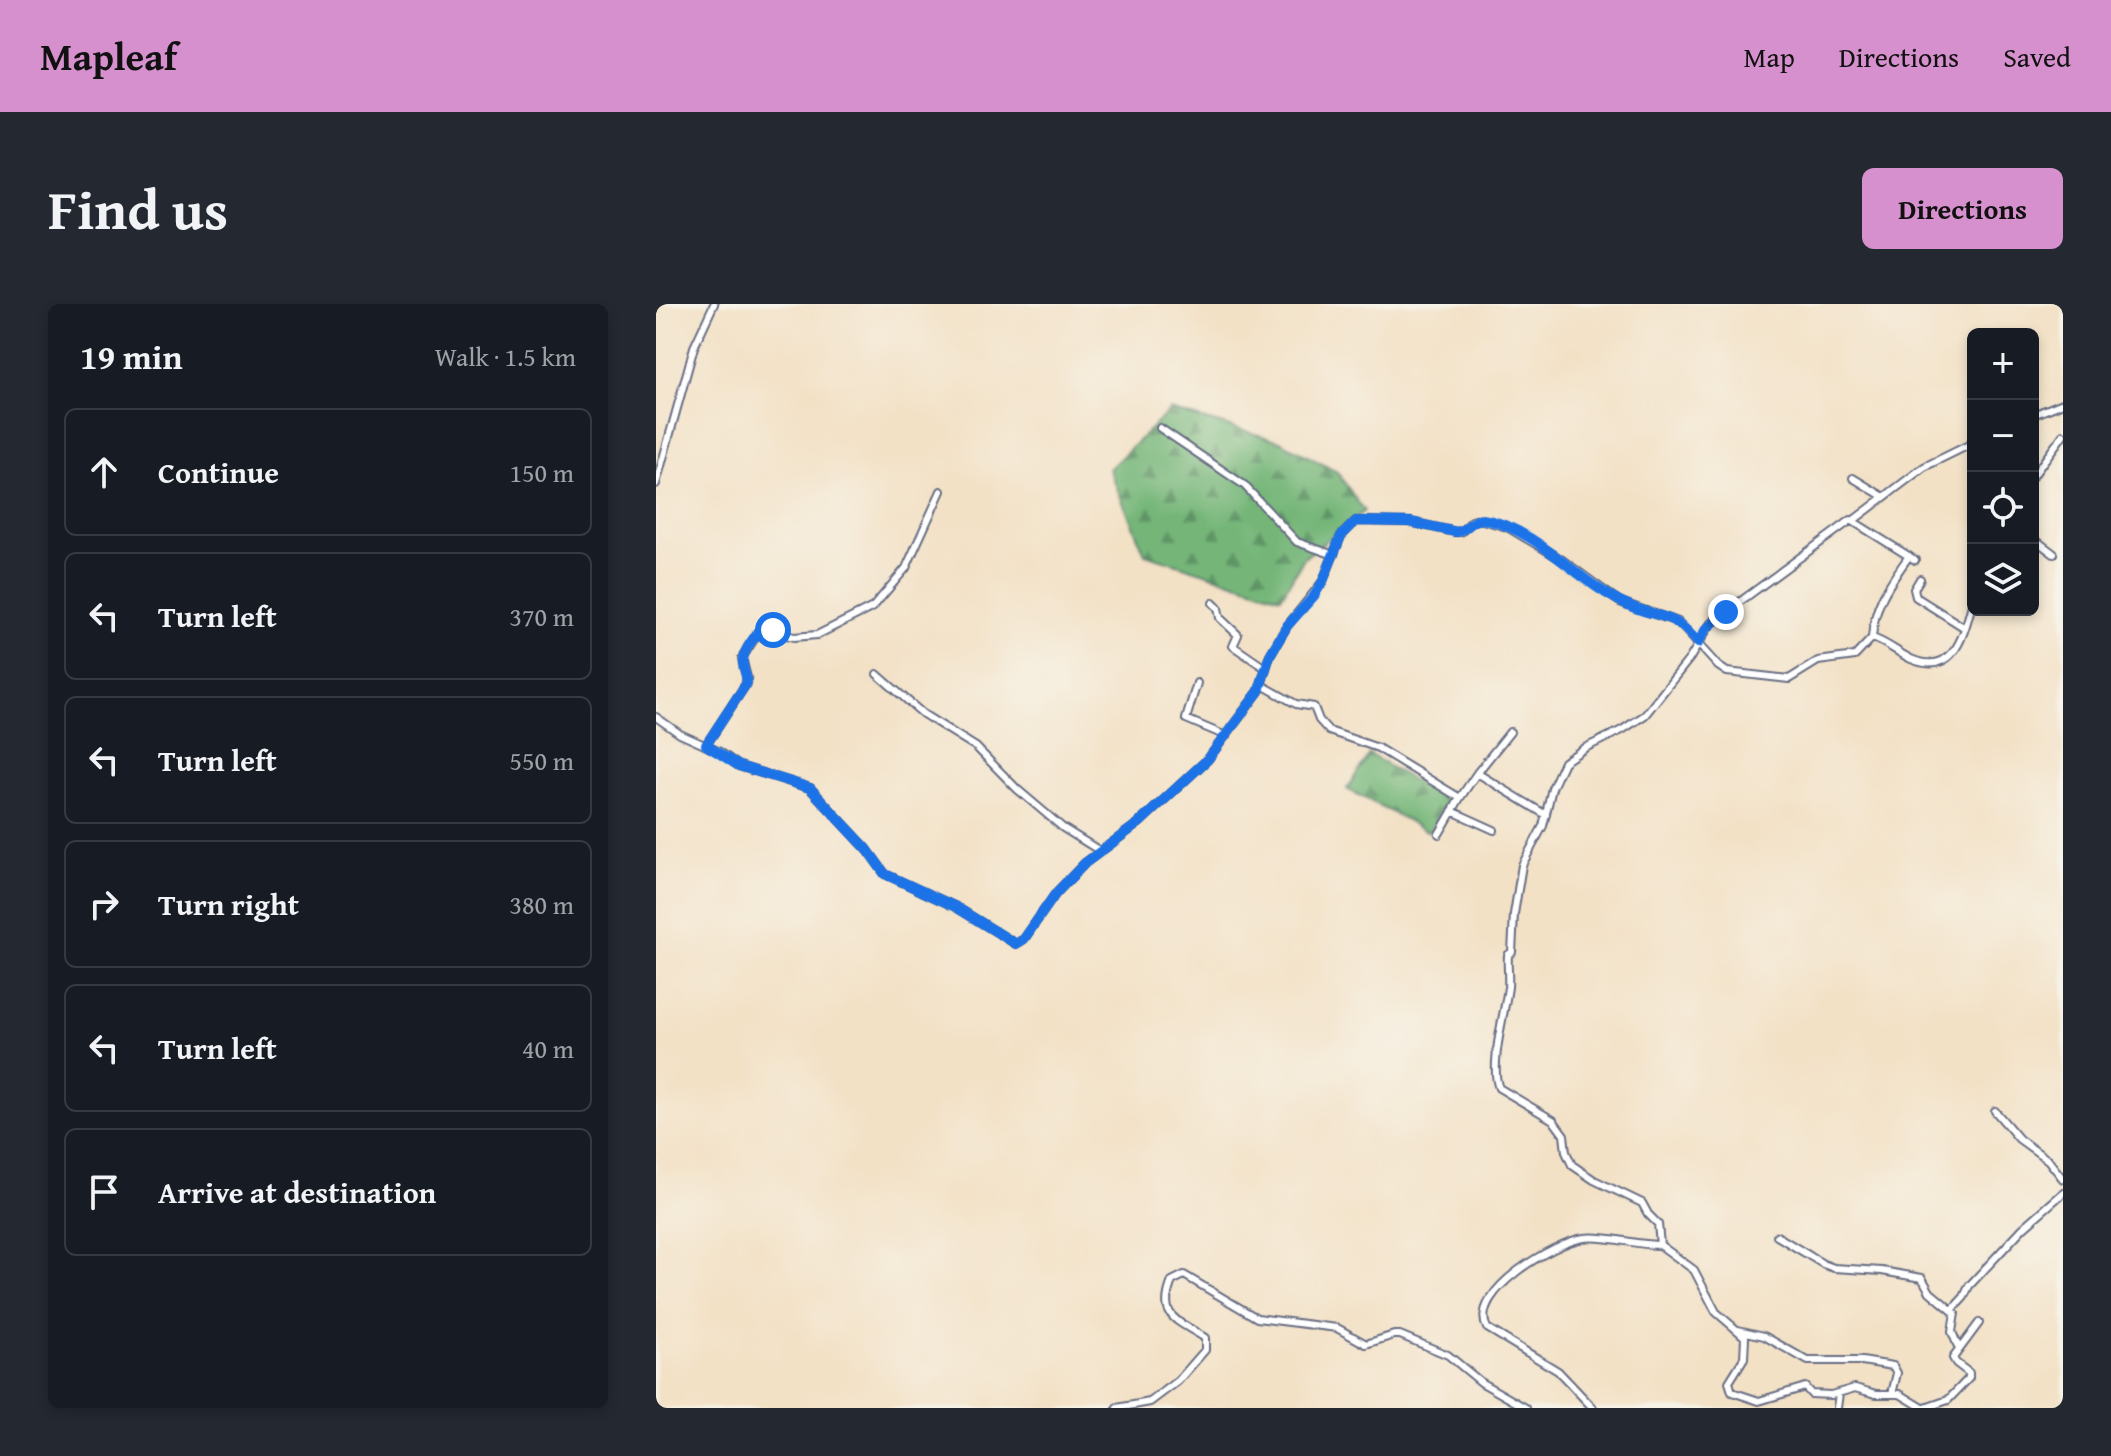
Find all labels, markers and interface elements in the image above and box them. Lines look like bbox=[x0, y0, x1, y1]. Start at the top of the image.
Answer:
text: Mapleaf bbox=[40, 28, 177, 84]
text: Map bbox=[1743, 36, 1795, 77]
text: Directions bbox=[1839, 36, 1959, 77]
text: Saved bbox=[2003, 36, 2071, 77]
text: Find us bbox=[48, 167, 228, 250]
button: Directions bbox=[1862, 168, 2063, 249]
map controls bbox=[1967, 328, 2039, 616]
button: + bbox=[1967, 328, 2039, 400]
text: 19 min bbox=[80, 332, 182, 381]
text: Walk · 1.5 km bbox=[435, 337, 576, 376]
button: − bbox=[1967, 400, 2039, 472]
icon: ahead bbox=[82, 450, 126, 494]
text: Continue bbox=[158, 450, 279, 494]
text: 150 m bbox=[509, 453, 574, 492]
button: locate bbox=[1967, 472, 2039, 544]
button: layers bbox=[1967, 544, 2039, 616]
icon: left bbox=[82, 594, 126, 638]
text: Turn left bbox=[158, 594, 277, 638]
route end bbox=[1708, 594, 1744, 630]
text: 370 m bbox=[509, 597, 574, 636]
route start bbox=[755, 612, 791, 648]
icon: left bbox=[82, 738, 126, 782]
text: Turn left bbox=[158, 738, 277, 782]
text: 550 m bbox=[509, 741, 574, 780]
icon: right bbox=[82, 882, 126, 926]
text: Turn right bbox=[158, 882, 299, 926]
text: 380 m bbox=[509, 885, 574, 924]
icon: left bbox=[82, 1026, 126, 1070]
text: Turn left bbox=[158, 1026, 277, 1070]
text: 40 m bbox=[522, 1029, 574, 1068]
icon: arrive bbox=[82, 1170, 126, 1214]
text: Arrive at destination bbox=[158, 1170, 436, 1214]

